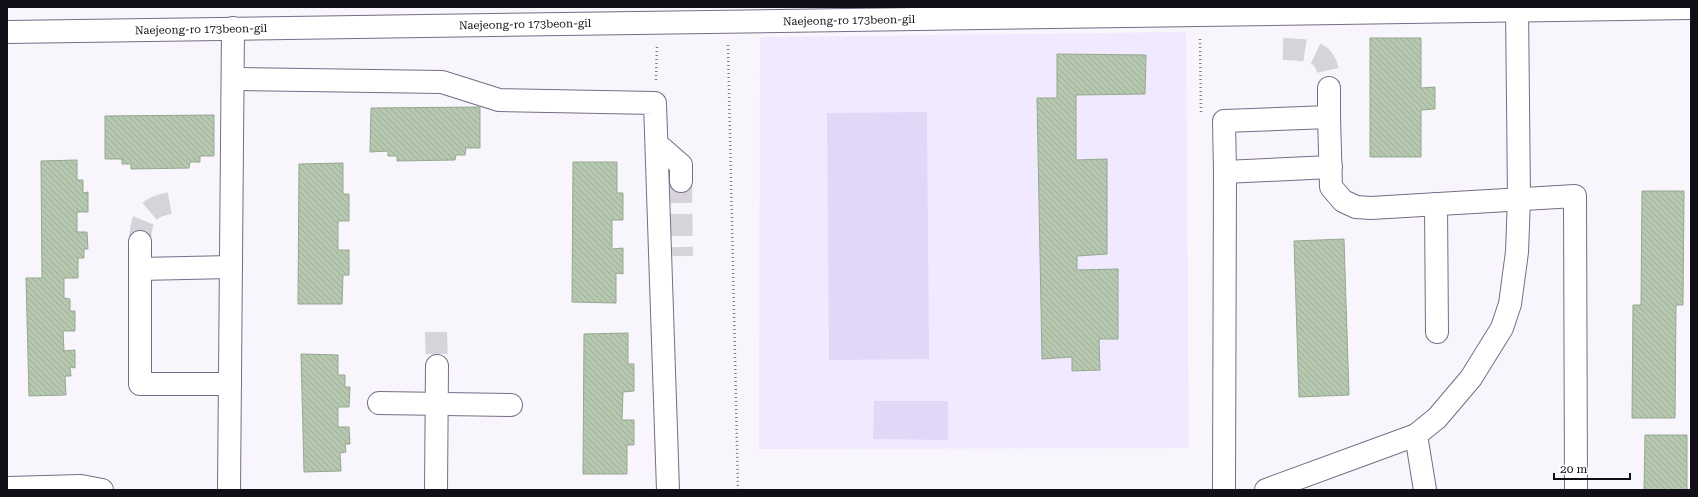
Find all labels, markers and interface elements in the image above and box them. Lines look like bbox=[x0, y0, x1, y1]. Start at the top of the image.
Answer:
street label: Naejeong-ro 173beon-gil bbox=[783, 13, 916, 28]
street label: Naejeong-ro 173beon-gil bbox=[459, 17, 592, 32]
street label: Naejeong-ro 173beon-gil bbox=[135, 22, 268, 37]
scale bar bbox=[1554, 455, 1630, 481]
text: 20 m bbox=[1560, 462, 1587, 476]

